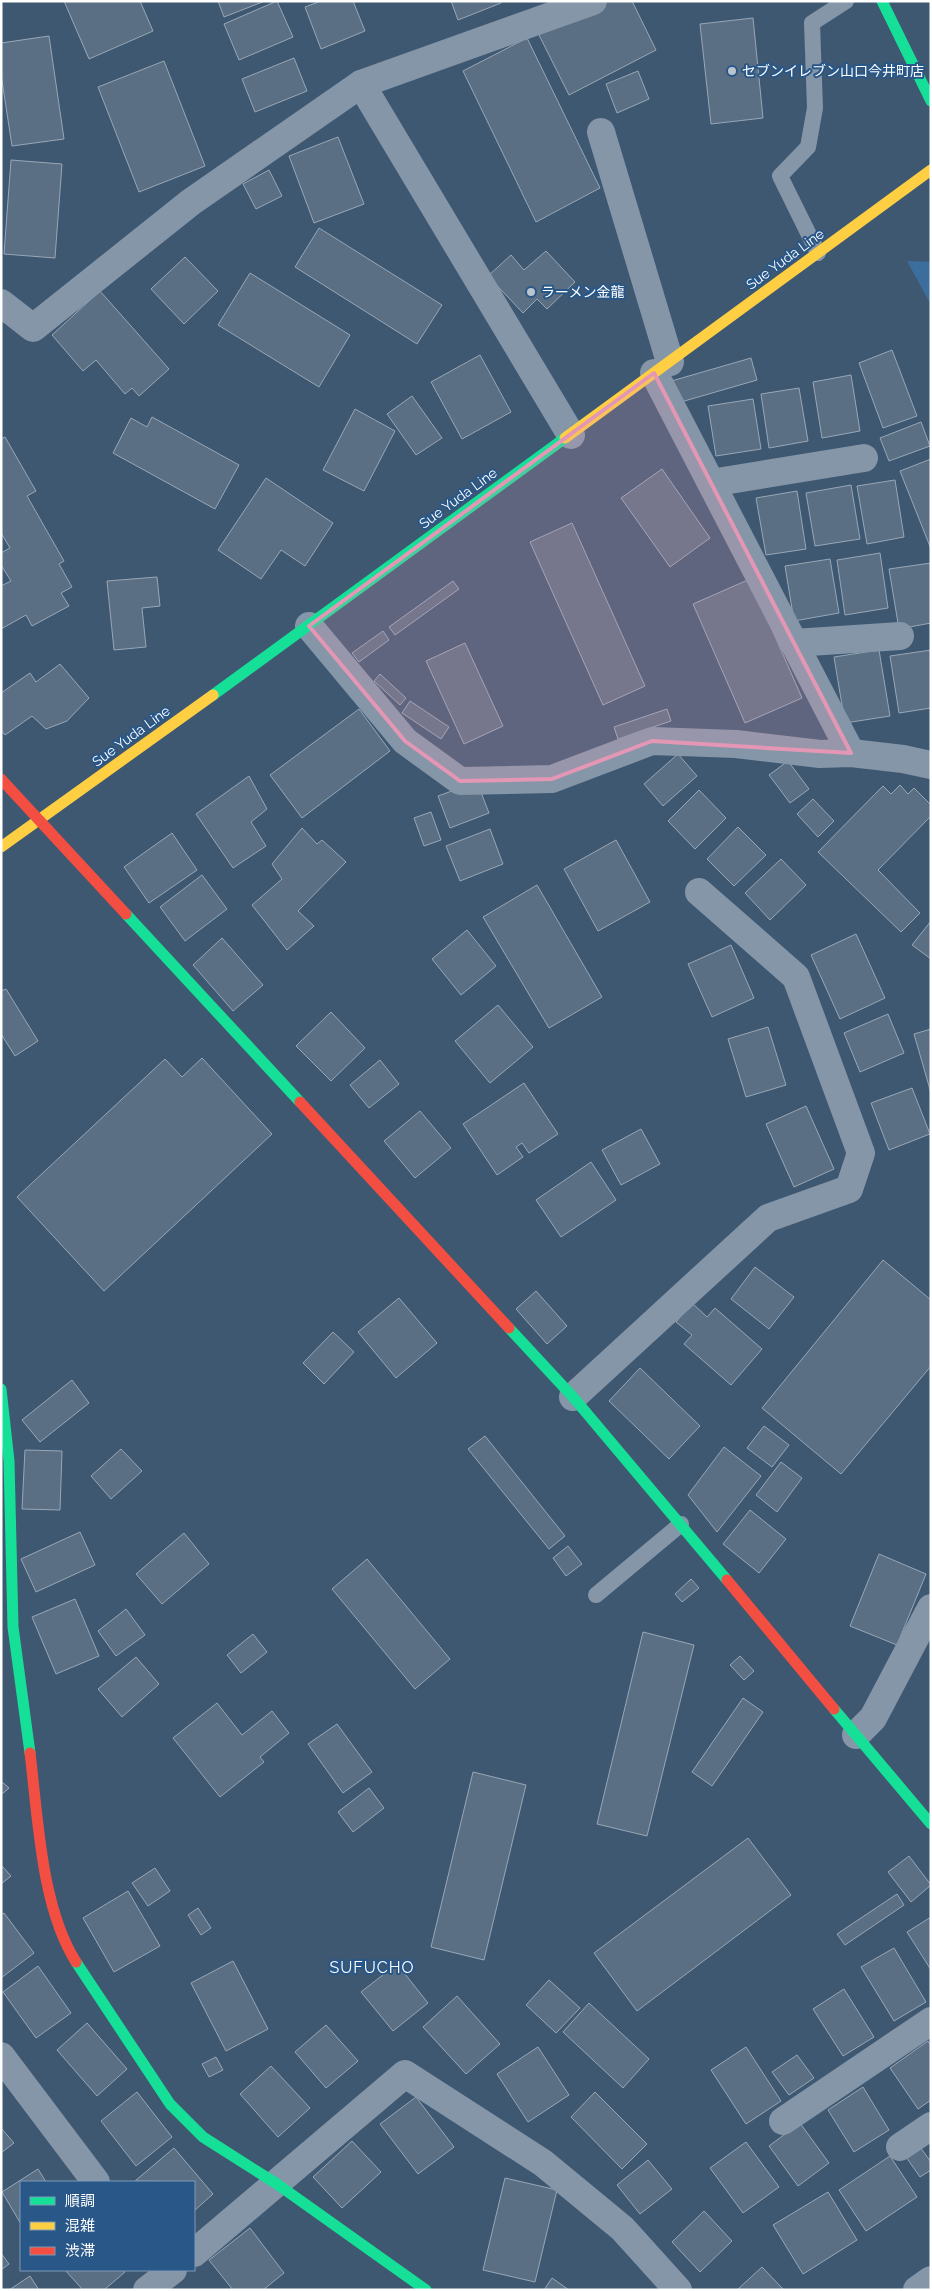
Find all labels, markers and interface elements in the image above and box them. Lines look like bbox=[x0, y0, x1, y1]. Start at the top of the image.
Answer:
place label: セブンイレブン山口今井町店 bbox=[742, 63, 924, 79]
marker: セブンイレブン山口今井町店 bbox=[726, 65, 738, 77]
street label: Sue Yuda Line bbox=[743, 225, 827, 293]
place label: ラーメン金龍 bbox=[541, 284, 624, 300]
marker: ラーメン金龍 bbox=[525, 286, 537, 298]
street label: Sue Yuda Line bbox=[416, 464, 500, 532]
street label: Sue Yuda Line bbox=[89, 702, 173, 770]
district label: SUFUCHO bbox=[329, 1958, 415, 1977]
legend bbox=[20, 2181, 195, 2271]
text: 順調 bbox=[65, 2192, 95, 2210]
text: 混雑 bbox=[65, 2217, 95, 2235]
text: 渋滞 bbox=[65, 2242, 95, 2260]

